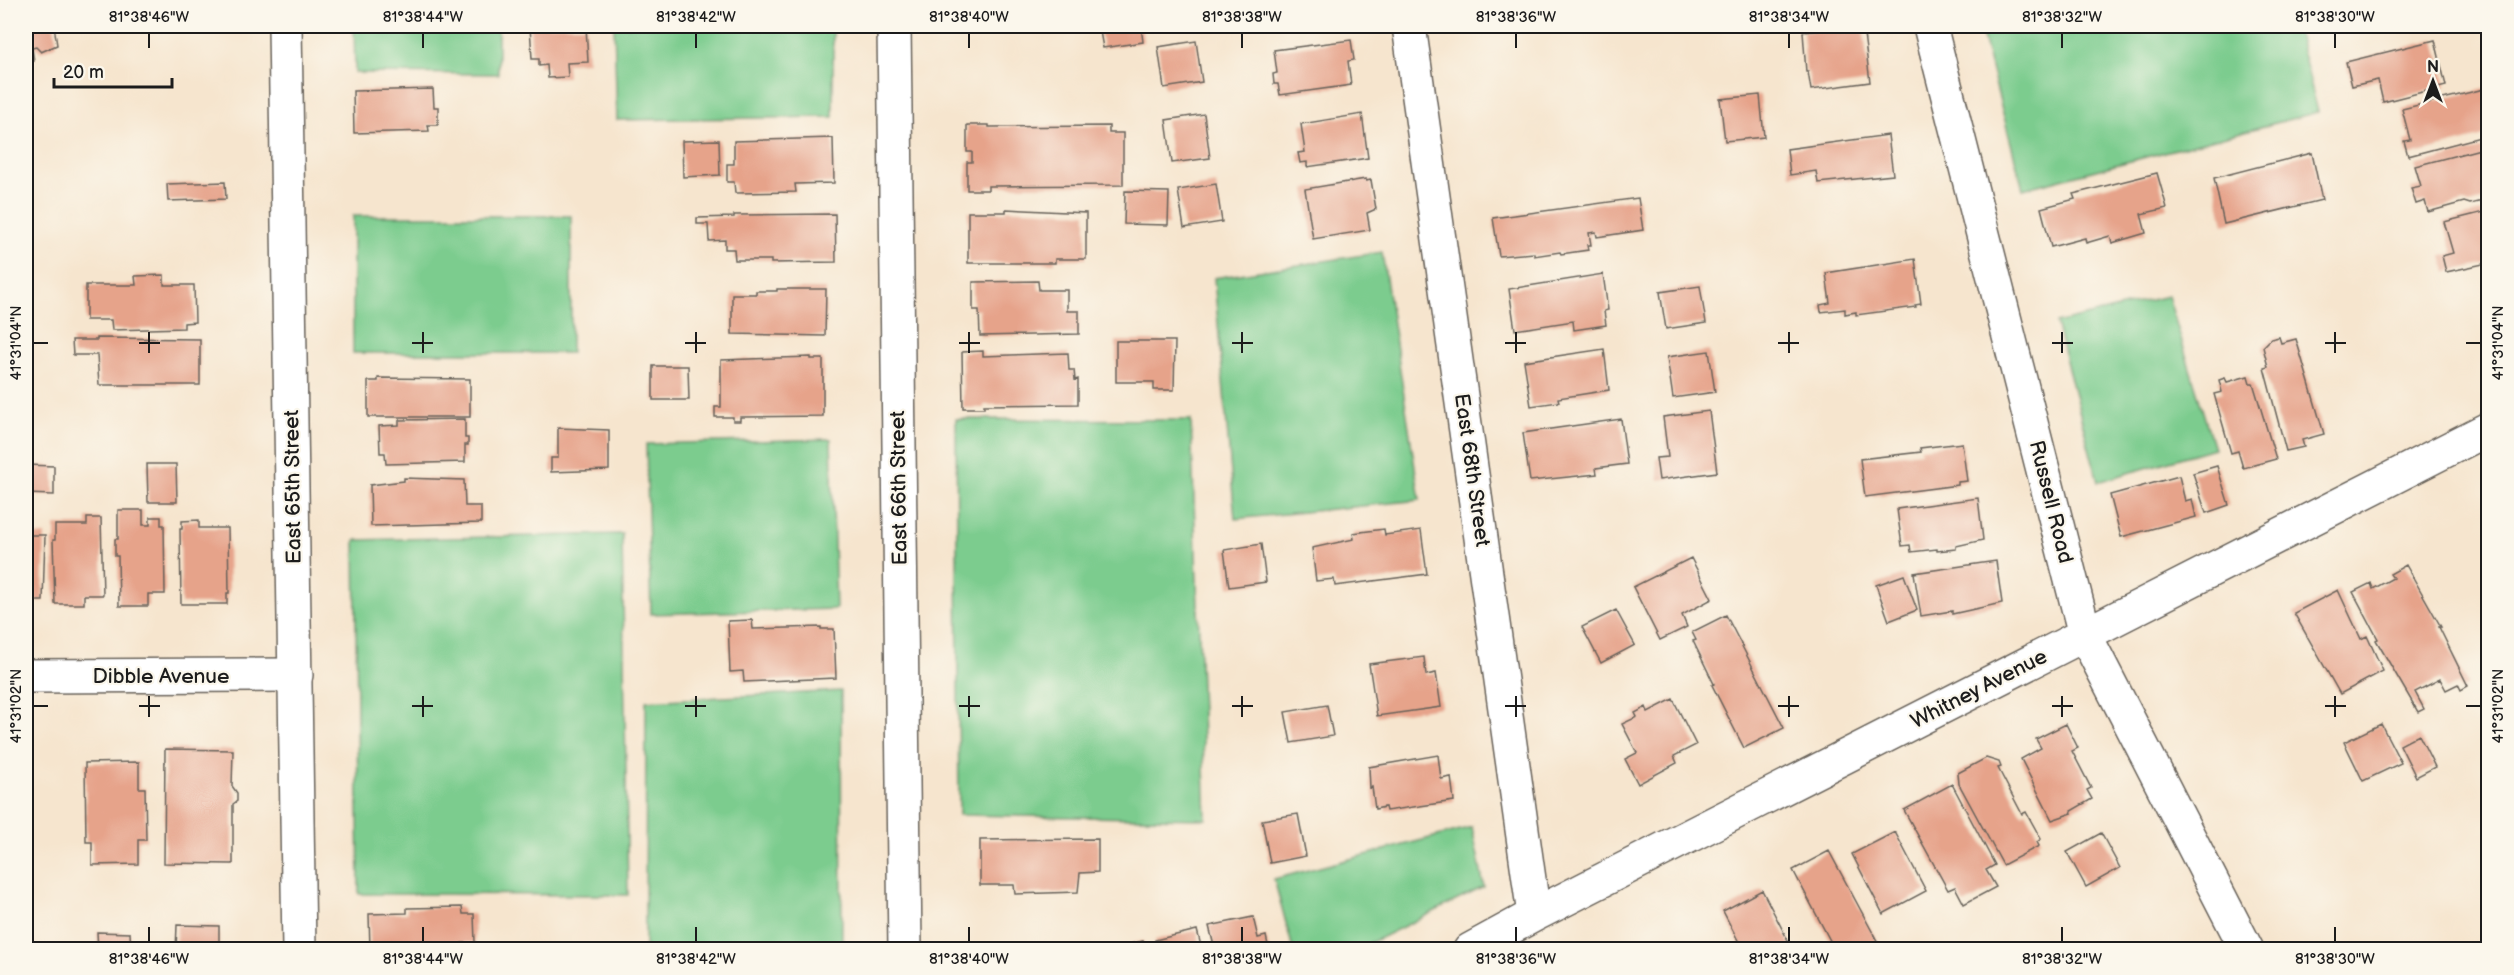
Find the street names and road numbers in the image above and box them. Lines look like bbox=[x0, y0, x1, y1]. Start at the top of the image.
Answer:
street label: East 68th Street bbox=[1449, 392, 1495, 549]
street label: East 65th Street bbox=[279, 409, 307, 564]
street label: East 66th Street bbox=[885, 410, 913, 566]
street label: Russell Road bbox=[2024, 438, 2078, 566]
street label: Whitney Avenue bbox=[1907, 644, 2051, 734]
street label: Dibble Avenue bbox=[92, 664, 230, 689]

